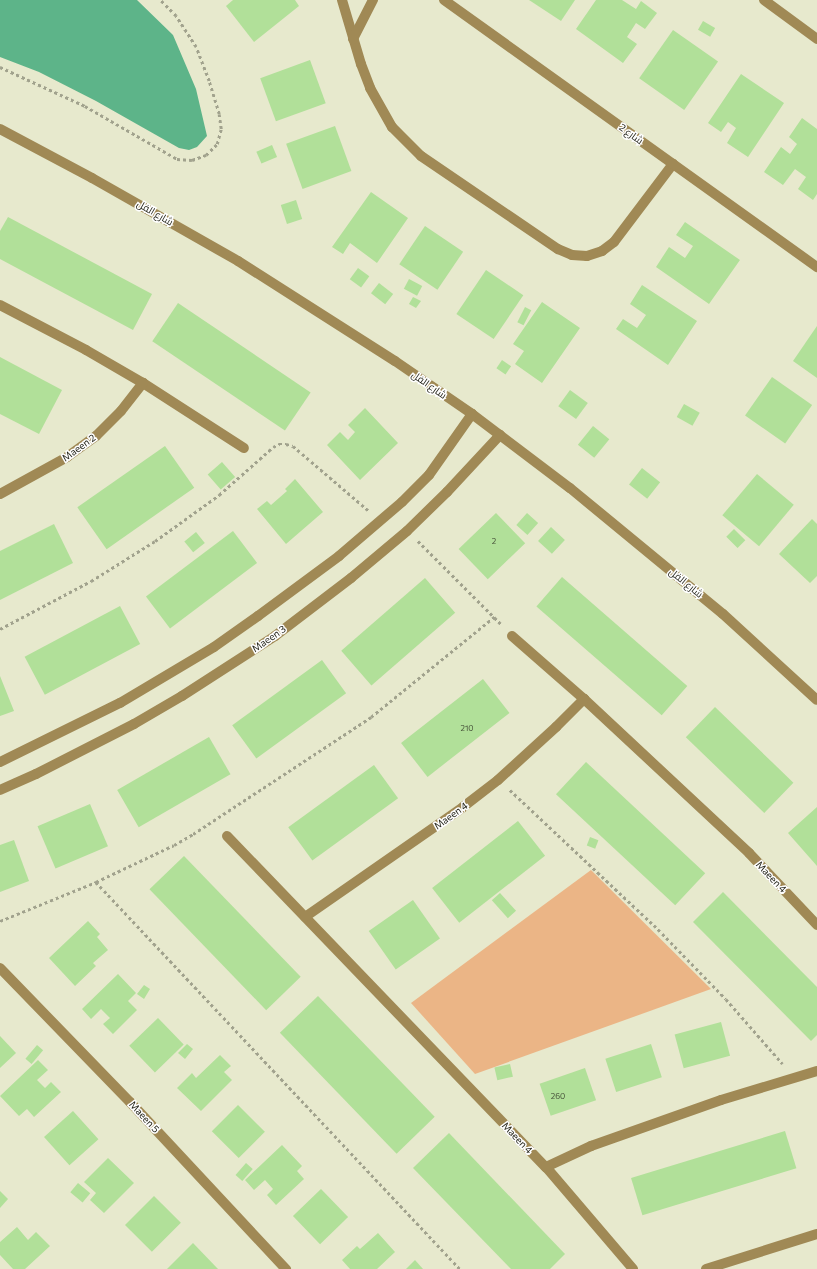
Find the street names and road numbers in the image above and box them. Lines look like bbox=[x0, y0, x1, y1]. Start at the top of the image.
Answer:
street label: شارع 2 bbox=[617, 121, 645, 147]
street label: شارع الفل bbox=[135, 198, 175, 228]
street label: شارع الفل bbox=[409, 369, 449, 401]
street label: Maeen 2 bbox=[60, 432, 98, 464]
street label: شارع الفل bbox=[667, 566, 705, 600]
street label: Maeen 3 bbox=[250, 623, 288, 655]
street label: Maeen 4 bbox=[432, 800, 470, 832]
street label: Maeen 4 bbox=[753, 859, 789, 895]
street label: Maeen 5 bbox=[126, 1099, 162, 1135]
street label: Maeen 4 bbox=[499, 1120, 535, 1156]

